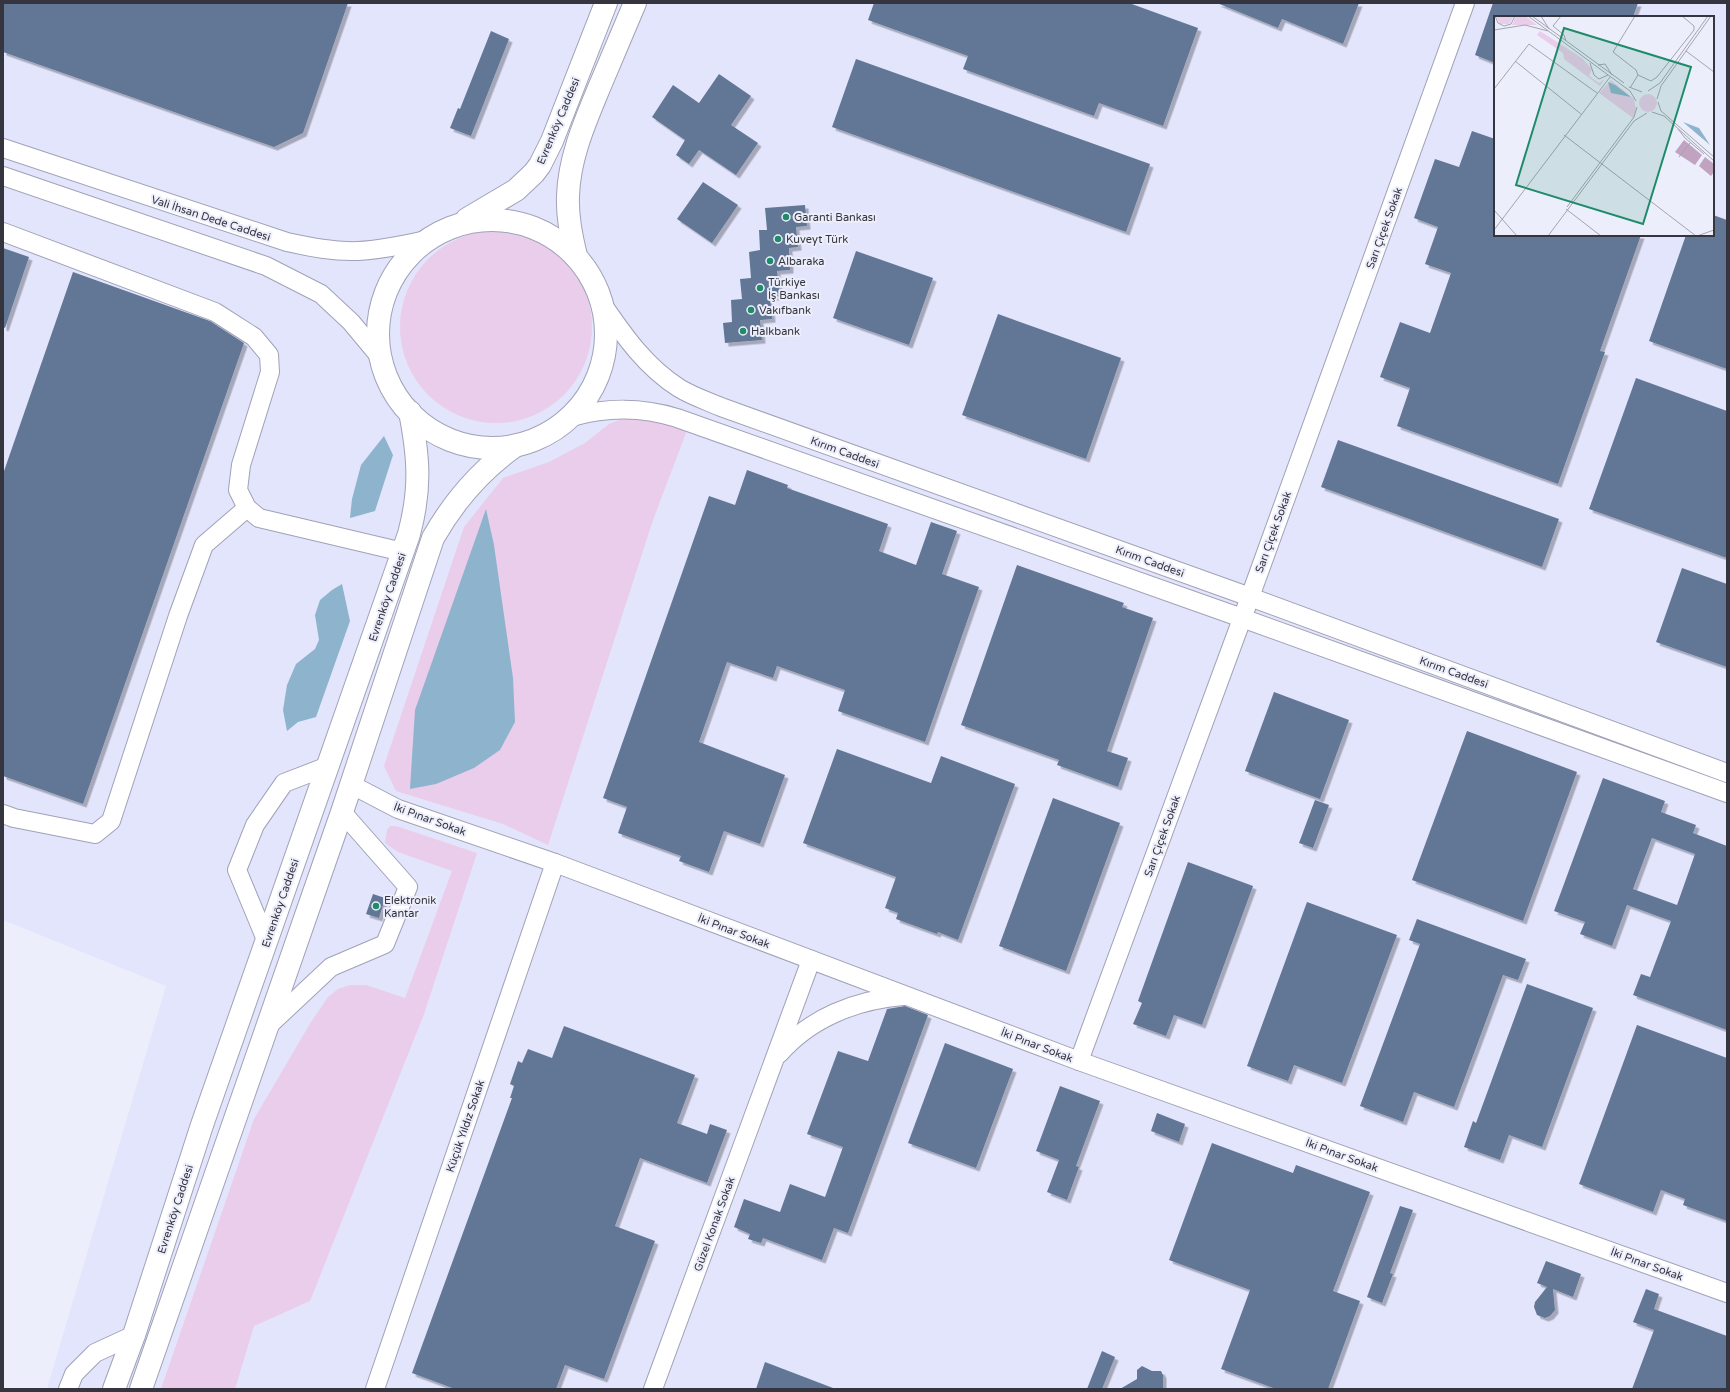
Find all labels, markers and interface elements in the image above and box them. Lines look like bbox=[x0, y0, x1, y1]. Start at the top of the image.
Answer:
inset map bbox=[1494, 16, 1714, 236]
street label: Evrenköy Caddesi bbox=[534, 76, 583, 166]
street label: Sarı Çiçek Sokak bbox=[1364, 186, 1405, 271]
street label: Vali İhsan Dede Caddesi bbox=[150, 193, 272, 244]
place label: Garanti Bankası bbox=[794, 211, 876, 224]
marker: Garanti Bankası bbox=[781, 212, 791, 222]
place label: Kuveyt Türk bbox=[786, 233, 848, 246]
marker: Kuveyt Türk bbox=[773, 234, 783, 244]
place label: Albaraka bbox=[778, 255, 824, 268]
marker: Albaraka bbox=[765, 256, 775, 266]
place label: Türkiye İş Bankası bbox=[768, 276, 820, 302]
marker: Türkiye İş Bankası bbox=[755, 283, 765, 293]
place label: Vakıfbank bbox=[759, 304, 811, 317]
marker: Vakıfbank bbox=[746, 305, 756, 315]
place label: Halkbank bbox=[751, 325, 800, 338]
marker: Halkbank bbox=[738, 326, 748, 336]
street label: Kırım Caddesi bbox=[809, 434, 881, 471]
street label: Sarı Çiçek Sokak bbox=[1253, 490, 1294, 575]
street label: Kırım Caddesi bbox=[1114, 543, 1186, 580]
street label: Evrenköy Caddesi bbox=[366, 551, 409, 643]
street label: Kırım Caddesi bbox=[1418, 654, 1490, 691]
street label: Sarı Çiçek Sokak bbox=[1142, 794, 1183, 879]
street label: İki Pınar Sokak bbox=[392, 800, 468, 839]
street label: Evrenköy Caddesi bbox=[259, 857, 302, 949]
place label: Elektronik Kantar bbox=[384, 894, 436, 920]
marker: Elektronik Kantar bbox=[371, 901, 381, 911]
street label: İki Pınar Sokak bbox=[696, 912, 772, 951]
street label: İki Pınar Sokak bbox=[999, 1026, 1075, 1065]
street label: Küçük Yıldız Sokak bbox=[444, 1078, 487, 1174]
street label: İki Pınar Sokak bbox=[1304, 1136, 1380, 1175]
street label: Evrenköy Caddesi bbox=[155, 1163, 196, 1255]
street label: Güzel Konak Sokak bbox=[691, 1175, 738, 1273]
street label: İki Pınar Sokak bbox=[1609, 1245, 1685, 1284]

